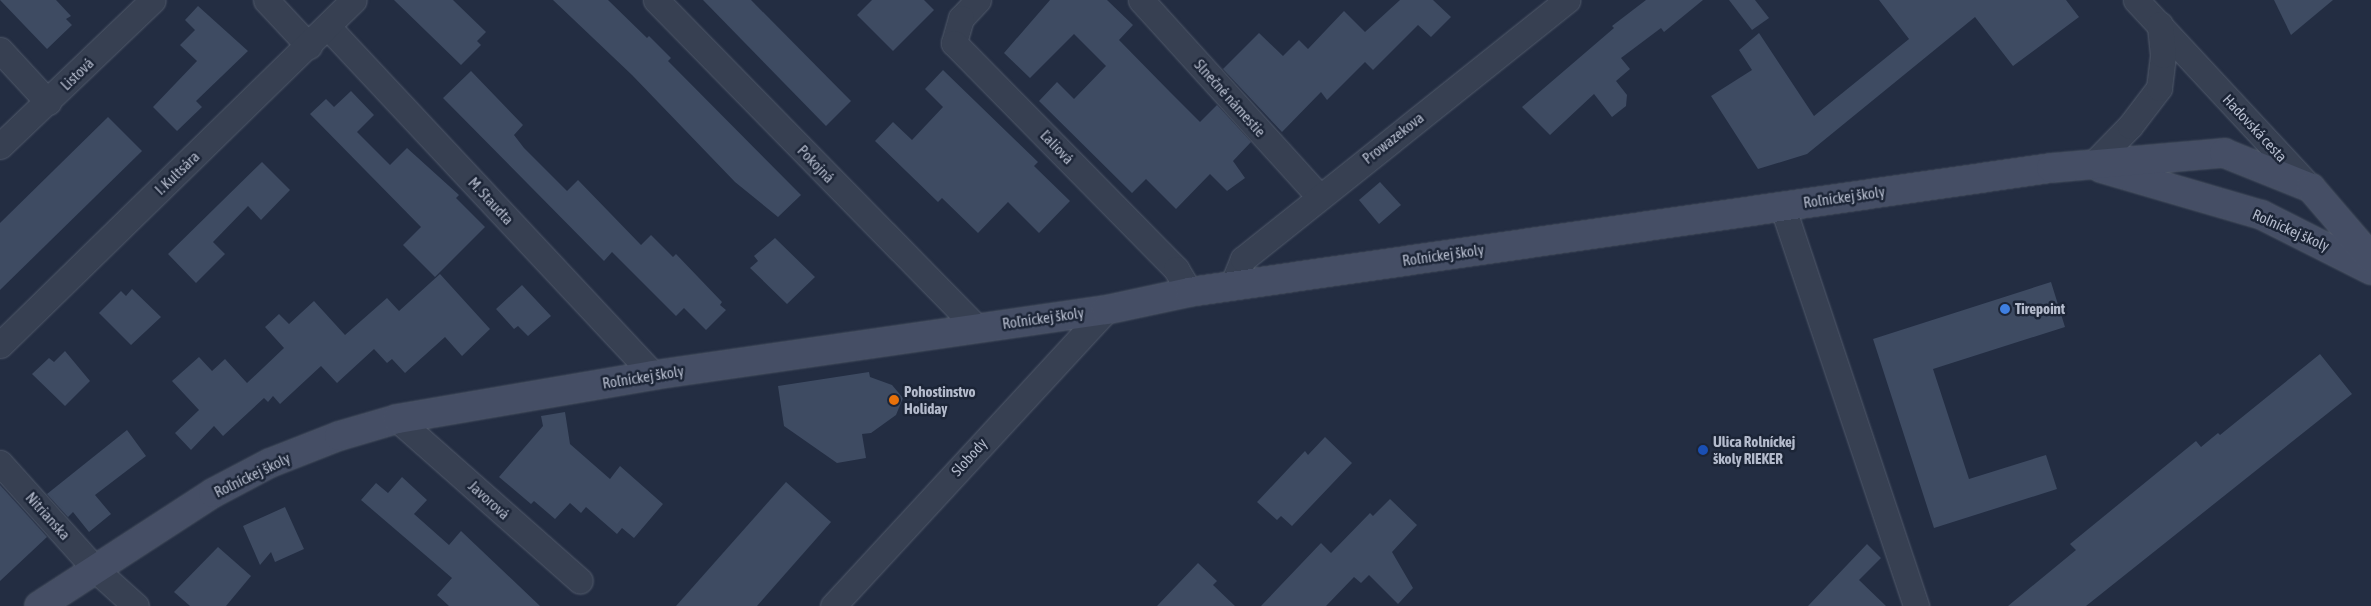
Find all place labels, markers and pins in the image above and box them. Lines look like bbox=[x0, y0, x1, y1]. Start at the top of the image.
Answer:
place label: Tirepoint bbox=[2015, 300, 2065, 318]
marker: Tirepoint bbox=[1999, 303, 2011, 315]
place label: Pohostinstvo Holiday bbox=[904, 382, 976, 417]
marker: Pohostinstvo Holiday bbox=[888, 394, 900, 406]
place label: Ulica Rolníckej školy RIEKER bbox=[1713, 432, 1795, 467]
marker: Ulica Rolníckej školy RIEKER bbox=[1697, 444, 1709, 456]

